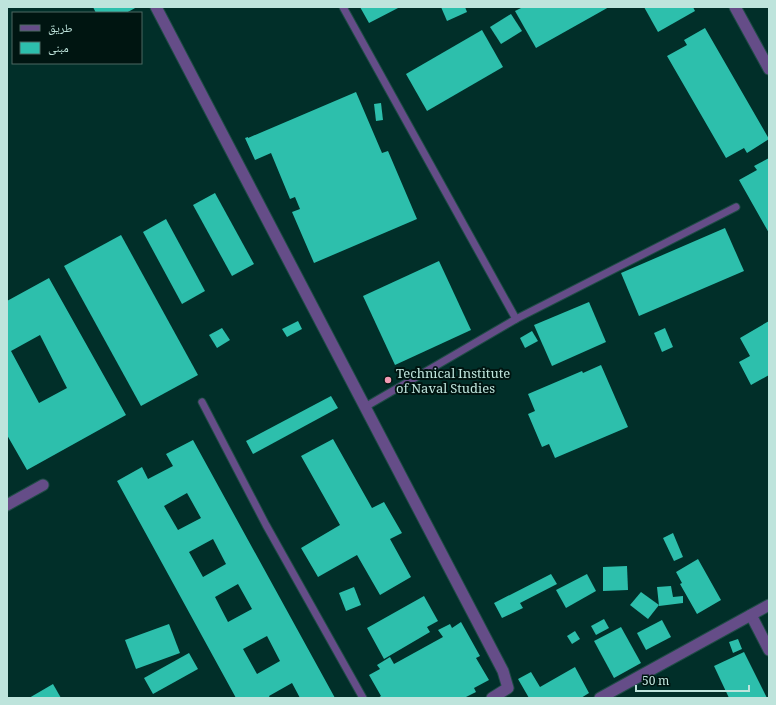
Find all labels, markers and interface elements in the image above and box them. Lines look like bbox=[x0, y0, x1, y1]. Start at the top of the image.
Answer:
legend bbox=[12, 12, 142, 64]
text: طريق bbox=[48, 19, 73, 40]
text: مبنى bbox=[48, 39, 69, 60]
place label: Technical Institute of Naval Studies bbox=[396, 364, 510, 401]
marker: Technical Institute of Naval Studies bbox=[383, 375, 393, 385]
scale bar bbox=[636, 667, 749, 693]
text: 50 m bbox=[642, 672, 669, 693]

